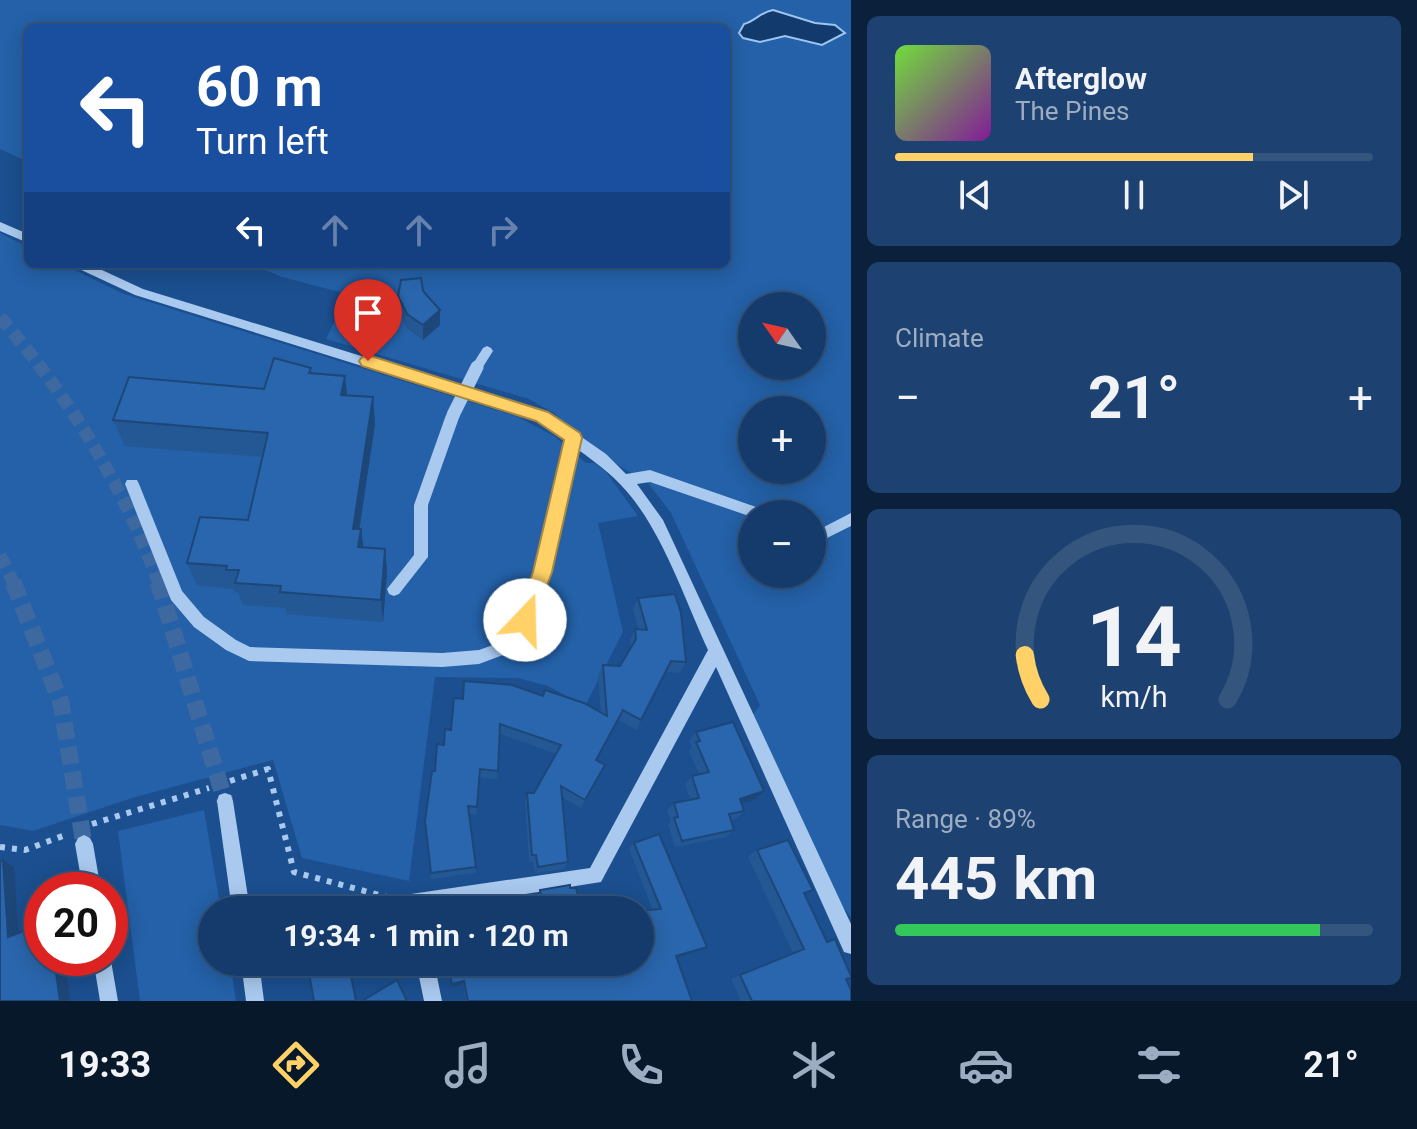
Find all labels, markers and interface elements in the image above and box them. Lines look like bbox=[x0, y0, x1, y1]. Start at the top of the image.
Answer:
text: 60 m bbox=[196, 54, 323, 120]
icon: left bbox=[64, 56, 168, 160]
text: Afterglow bbox=[1015, 61, 1147, 96]
text: The Pines bbox=[1015, 96, 1129, 126]
text: Turn left bbox=[196, 121, 329, 163]
icon: previous bbox=[953, 173, 997, 217]
icon: pause bbox=[1112, 173, 1156, 217]
icon: next bbox=[1271, 173, 1315, 217]
icon: left bbox=[229, 208, 273, 252]
icon: ahead bbox=[313, 208, 357, 252]
icon: ahead bbox=[397, 208, 441, 252]
icon: right bbox=[481, 208, 525, 252]
pin bbox=[334, 279, 402, 361]
icon: arrive bbox=[346, 291, 390, 335]
north arrow bbox=[738, 292, 826, 380]
map controls bbox=[738, 292, 826, 588]
text: Climate bbox=[895, 323, 984, 353]
text: 21° bbox=[1088, 362, 1180, 433]
text: − bbox=[895, 372, 920, 424]
text: + bbox=[1348, 372, 1373, 424]
button: + bbox=[738, 396, 826, 484]
button: − bbox=[738, 500, 826, 588]
position arrow bbox=[483, 578, 567, 662]
text: 14 bbox=[1086, 588, 1182, 685]
text: km/h bbox=[1100, 680, 1168, 714]
text: Range · 89% bbox=[895, 804, 1036, 834]
text: 445 km bbox=[895, 843, 1097, 914]
speed limit sign: 20 bbox=[24, 872, 128, 976]
text: 19:34 · 1 min · 120 m bbox=[283, 918, 569, 953]
icon: directions bbox=[268, 1037, 324, 1093]
icon: music bbox=[440, 1037, 496, 1093]
icon: phone bbox=[613, 1037, 669, 1093]
icon: climate bbox=[786, 1037, 842, 1093]
icon: car bbox=[958, 1037, 1014, 1093]
icon: filters bbox=[1131, 1037, 1187, 1093]
text: 19:33 bbox=[58, 1044, 151, 1086]
text: 21° bbox=[1303, 1044, 1359, 1086]

